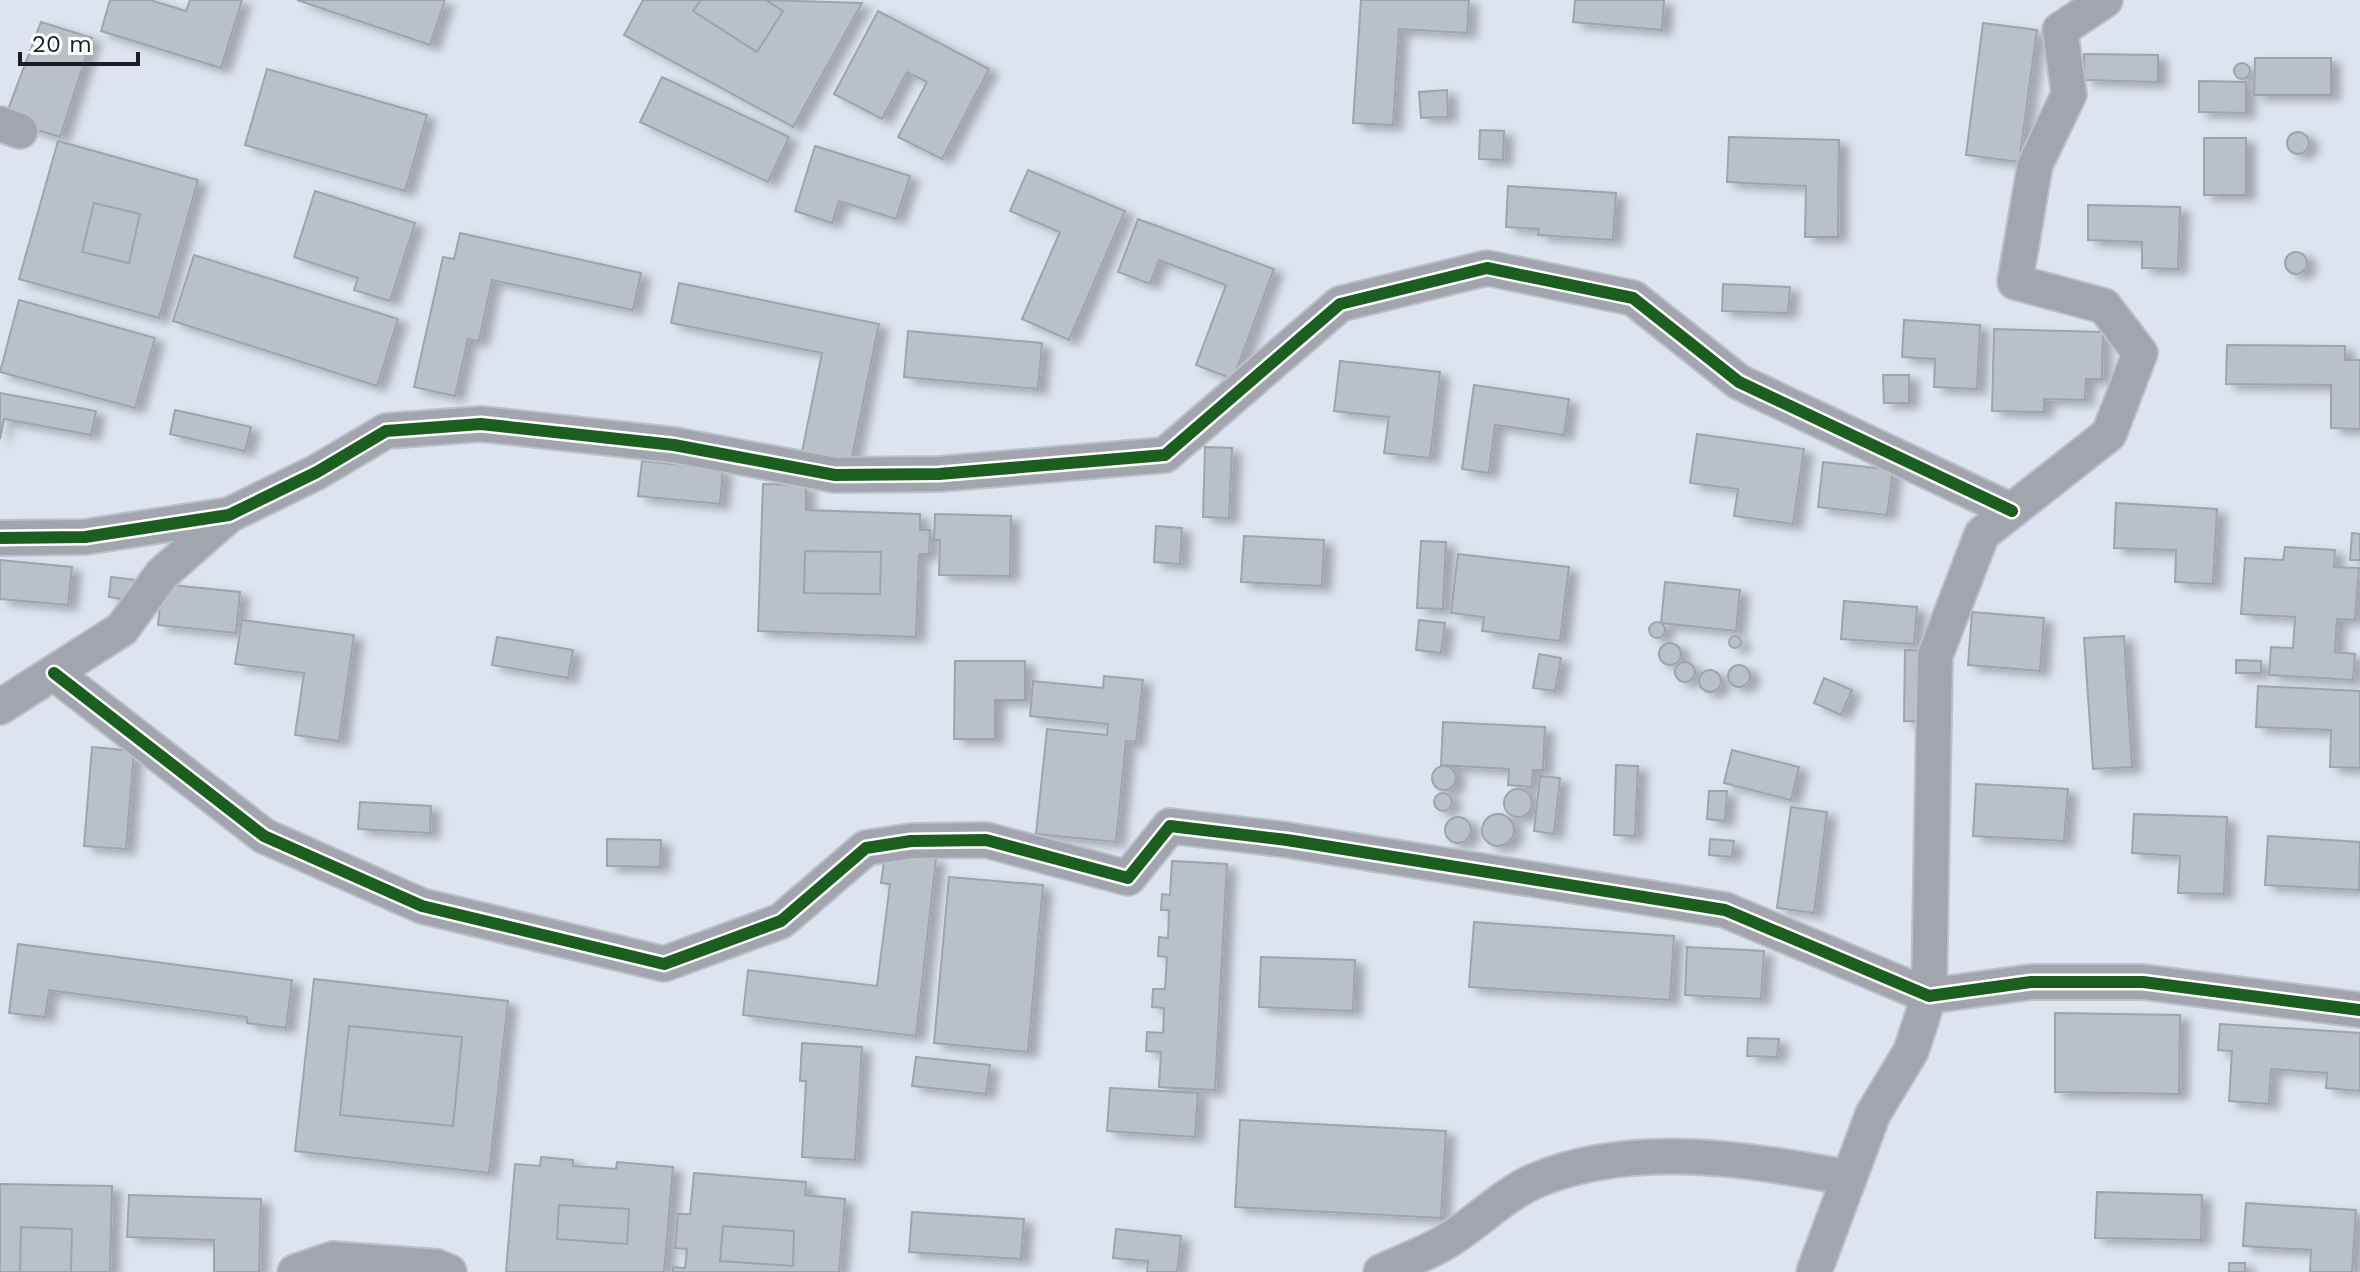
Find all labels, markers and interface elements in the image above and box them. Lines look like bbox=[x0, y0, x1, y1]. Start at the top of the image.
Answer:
scale bar bbox=[20, 16, 138, 66]
text: 20 m bbox=[32, 30, 92, 58]

